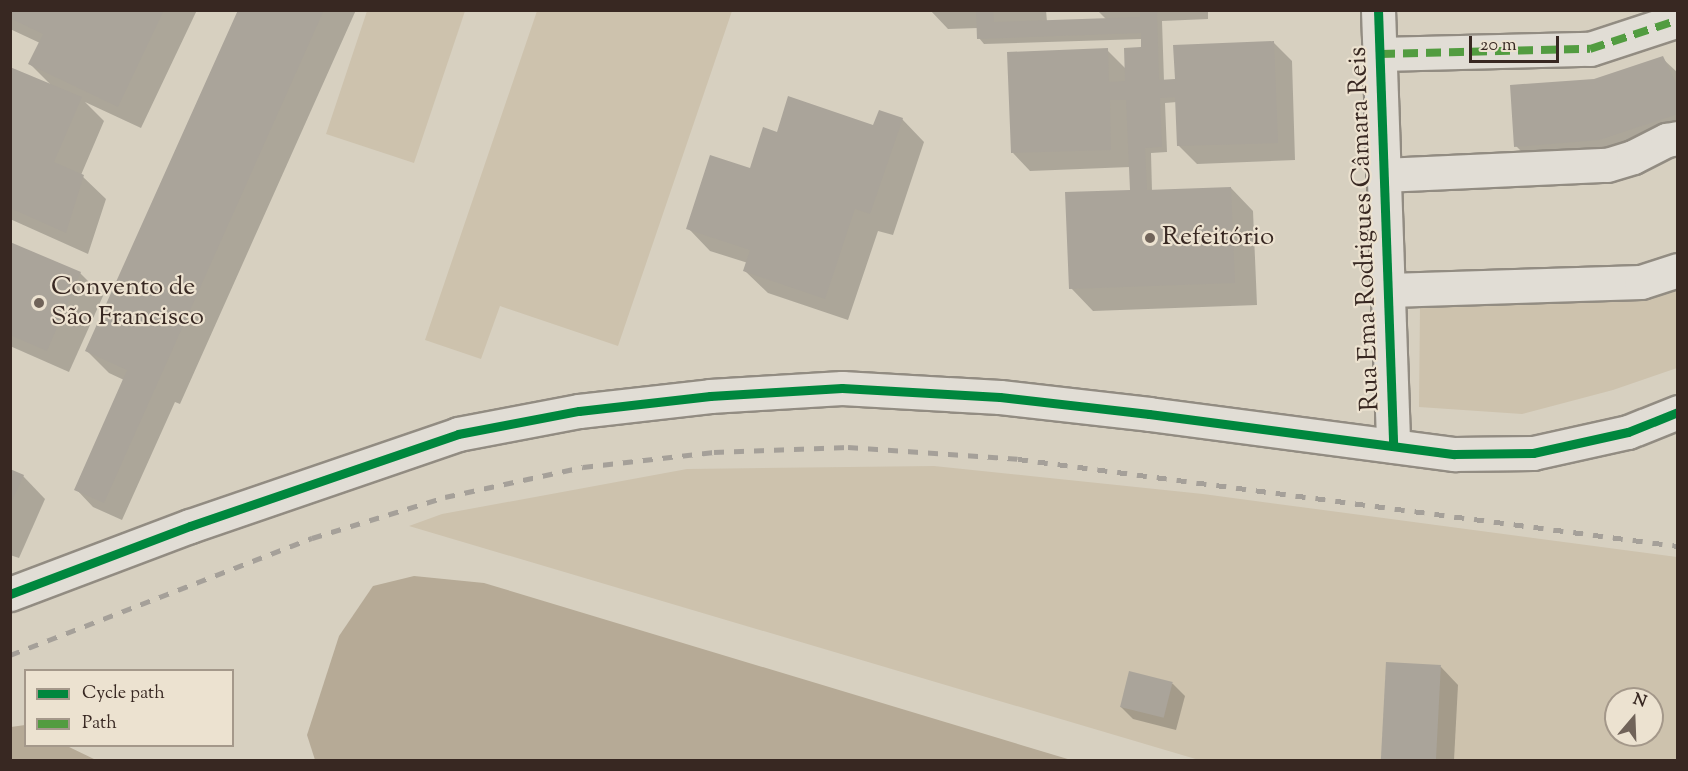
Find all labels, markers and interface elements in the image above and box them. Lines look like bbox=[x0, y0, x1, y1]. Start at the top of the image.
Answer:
scale bar bbox=[1472, 24, 1562, 62]
text: 20 m bbox=[1480, 33, 1517, 59]
street label: Rua Ema Rodrigues Câmara Reis bbox=[1343, 46, 1387, 412]
place label: Refeitório bbox=[1162, 222, 1274, 254]
marker: Refeitório bbox=[1143, 231, 1157, 245]
place label: Convento de São Francisco bbox=[51, 272, 204, 334]
marker: Convento de São Francisco bbox=[32, 296, 46, 310]
legend bbox=[24, 669, 234, 747]
text: Cycle path bbox=[82, 681, 165, 707]
north arrow bbox=[1604, 687, 1664, 747]
text: N bbox=[1630, 688, 1649, 714]
text: Path bbox=[82, 711, 117, 737]

